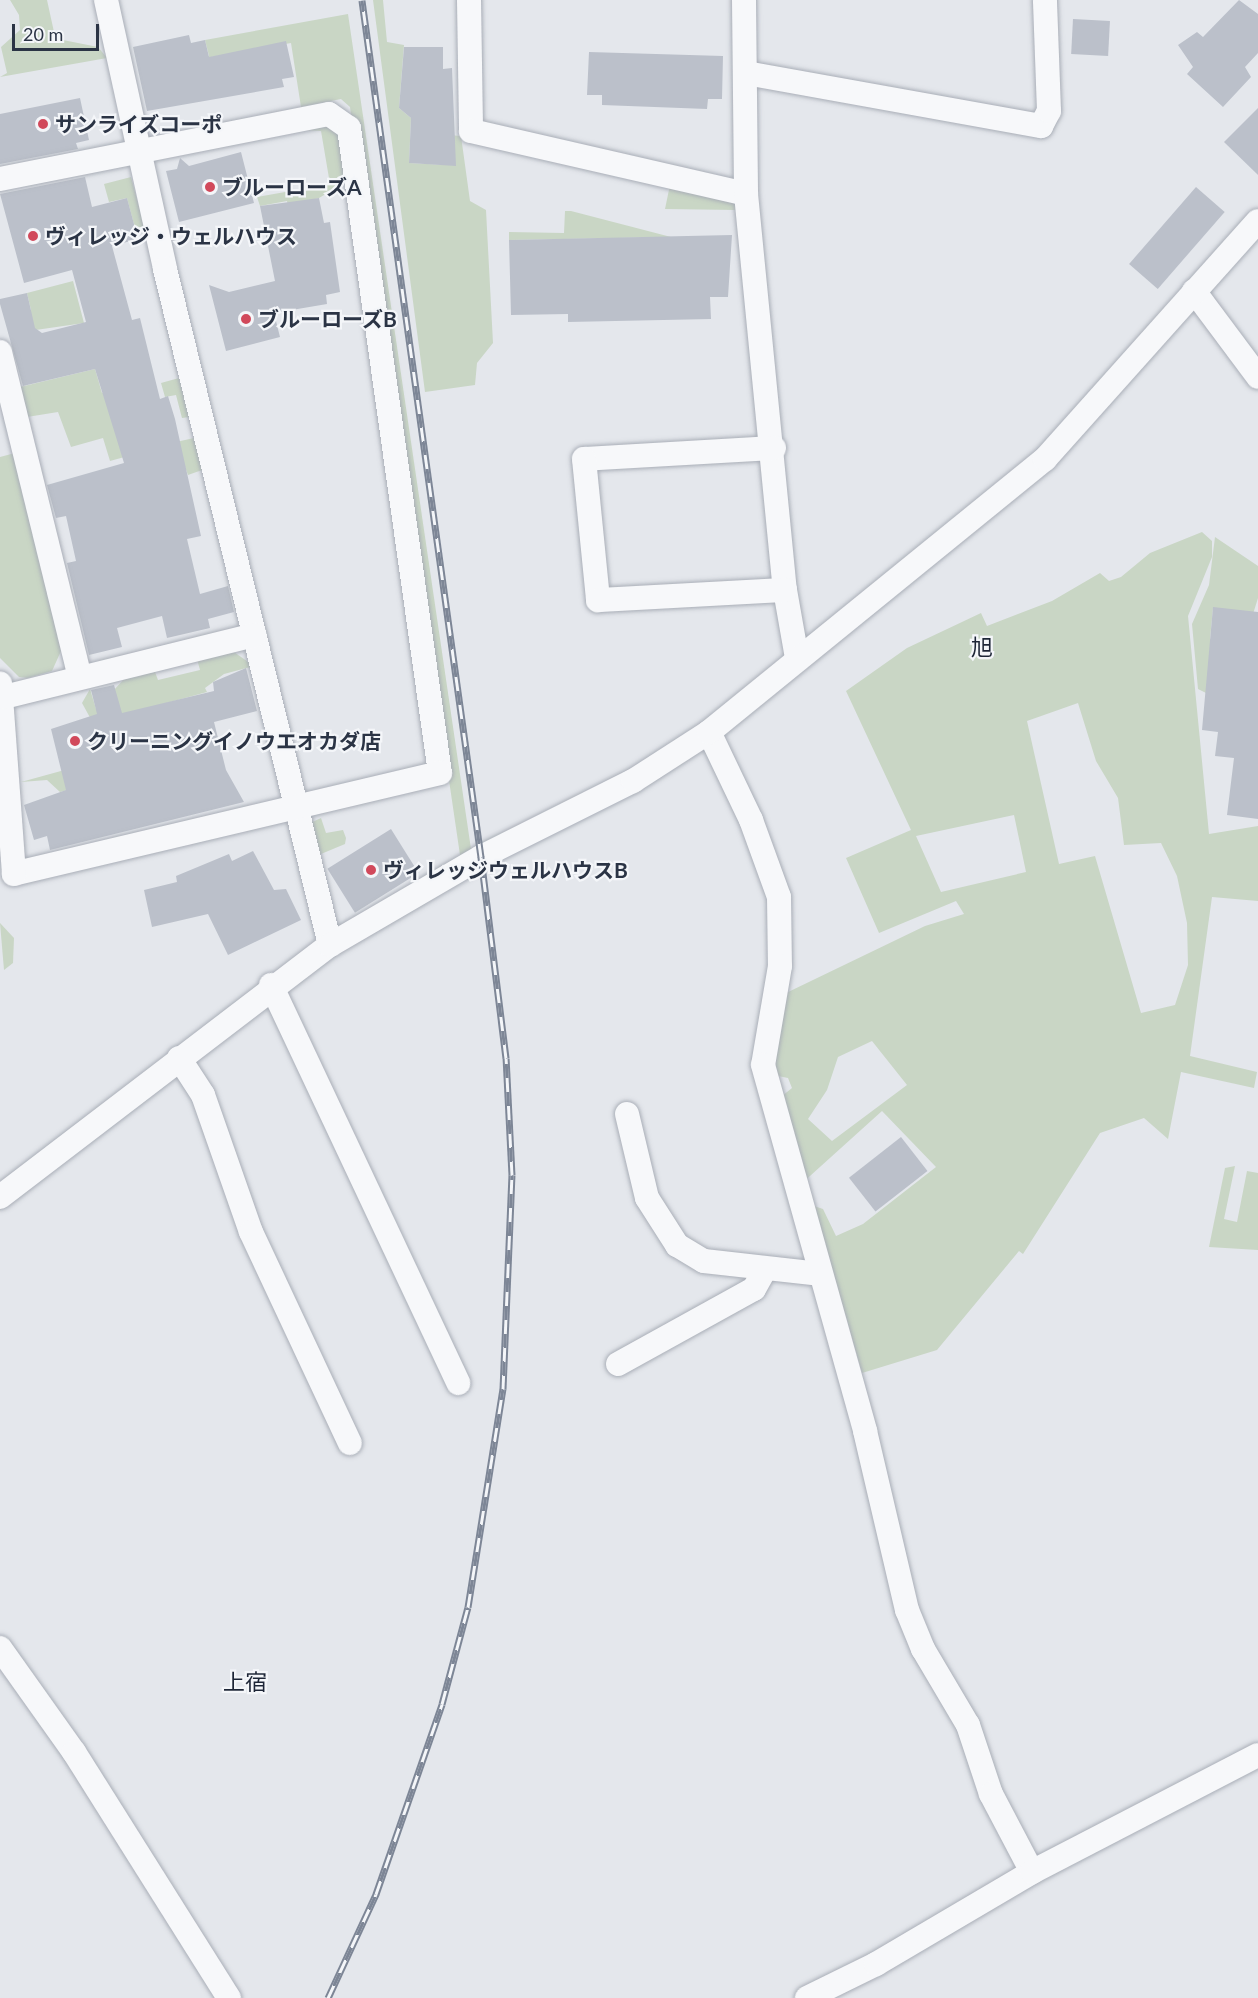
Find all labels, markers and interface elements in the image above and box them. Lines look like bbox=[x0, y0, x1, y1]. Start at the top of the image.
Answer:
scale bar bbox=[15, 12, 102, 50]
text: 20 m bbox=[23, 23, 63, 45]
place label: サンライズコーポ bbox=[55, 111, 223, 137]
marker: サンライズコーポ bbox=[36, 117, 50, 131]
place label: ブルーローズA bbox=[222, 174, 363, 200]
marker: ブルーローズA bbox=[203, 180, 217, 194]
place label: ヴィレッジ・ウェルハウス bbox=[45, 223, 297, 249]
marker: ヴィレッジ・ウェルハウス bbox=[26, 229, 40, 243]
place label: ブルーローズB bbox=[258, 306, 398, 332]
marker: ブルーローズB bbox=[239, 312, 253, 326]
district label: 旭 bbox=[971, 634, 993, 660]
place label: クリーニングイノウエオカダ店 bbox=[87, 728, 381, 754]
marker: クリーニングイノウエオカダ店 bbox=[68, 734, 82, 748]
place label: ヴィレッジウェルハウスB bbox=[383, 857, 628, 883]
marker: ヴィレッジウェルハウスB bbox=[364, 863, 378, 877]
district label: 上宿 bbox=[223, 1669, 267, 1695]

